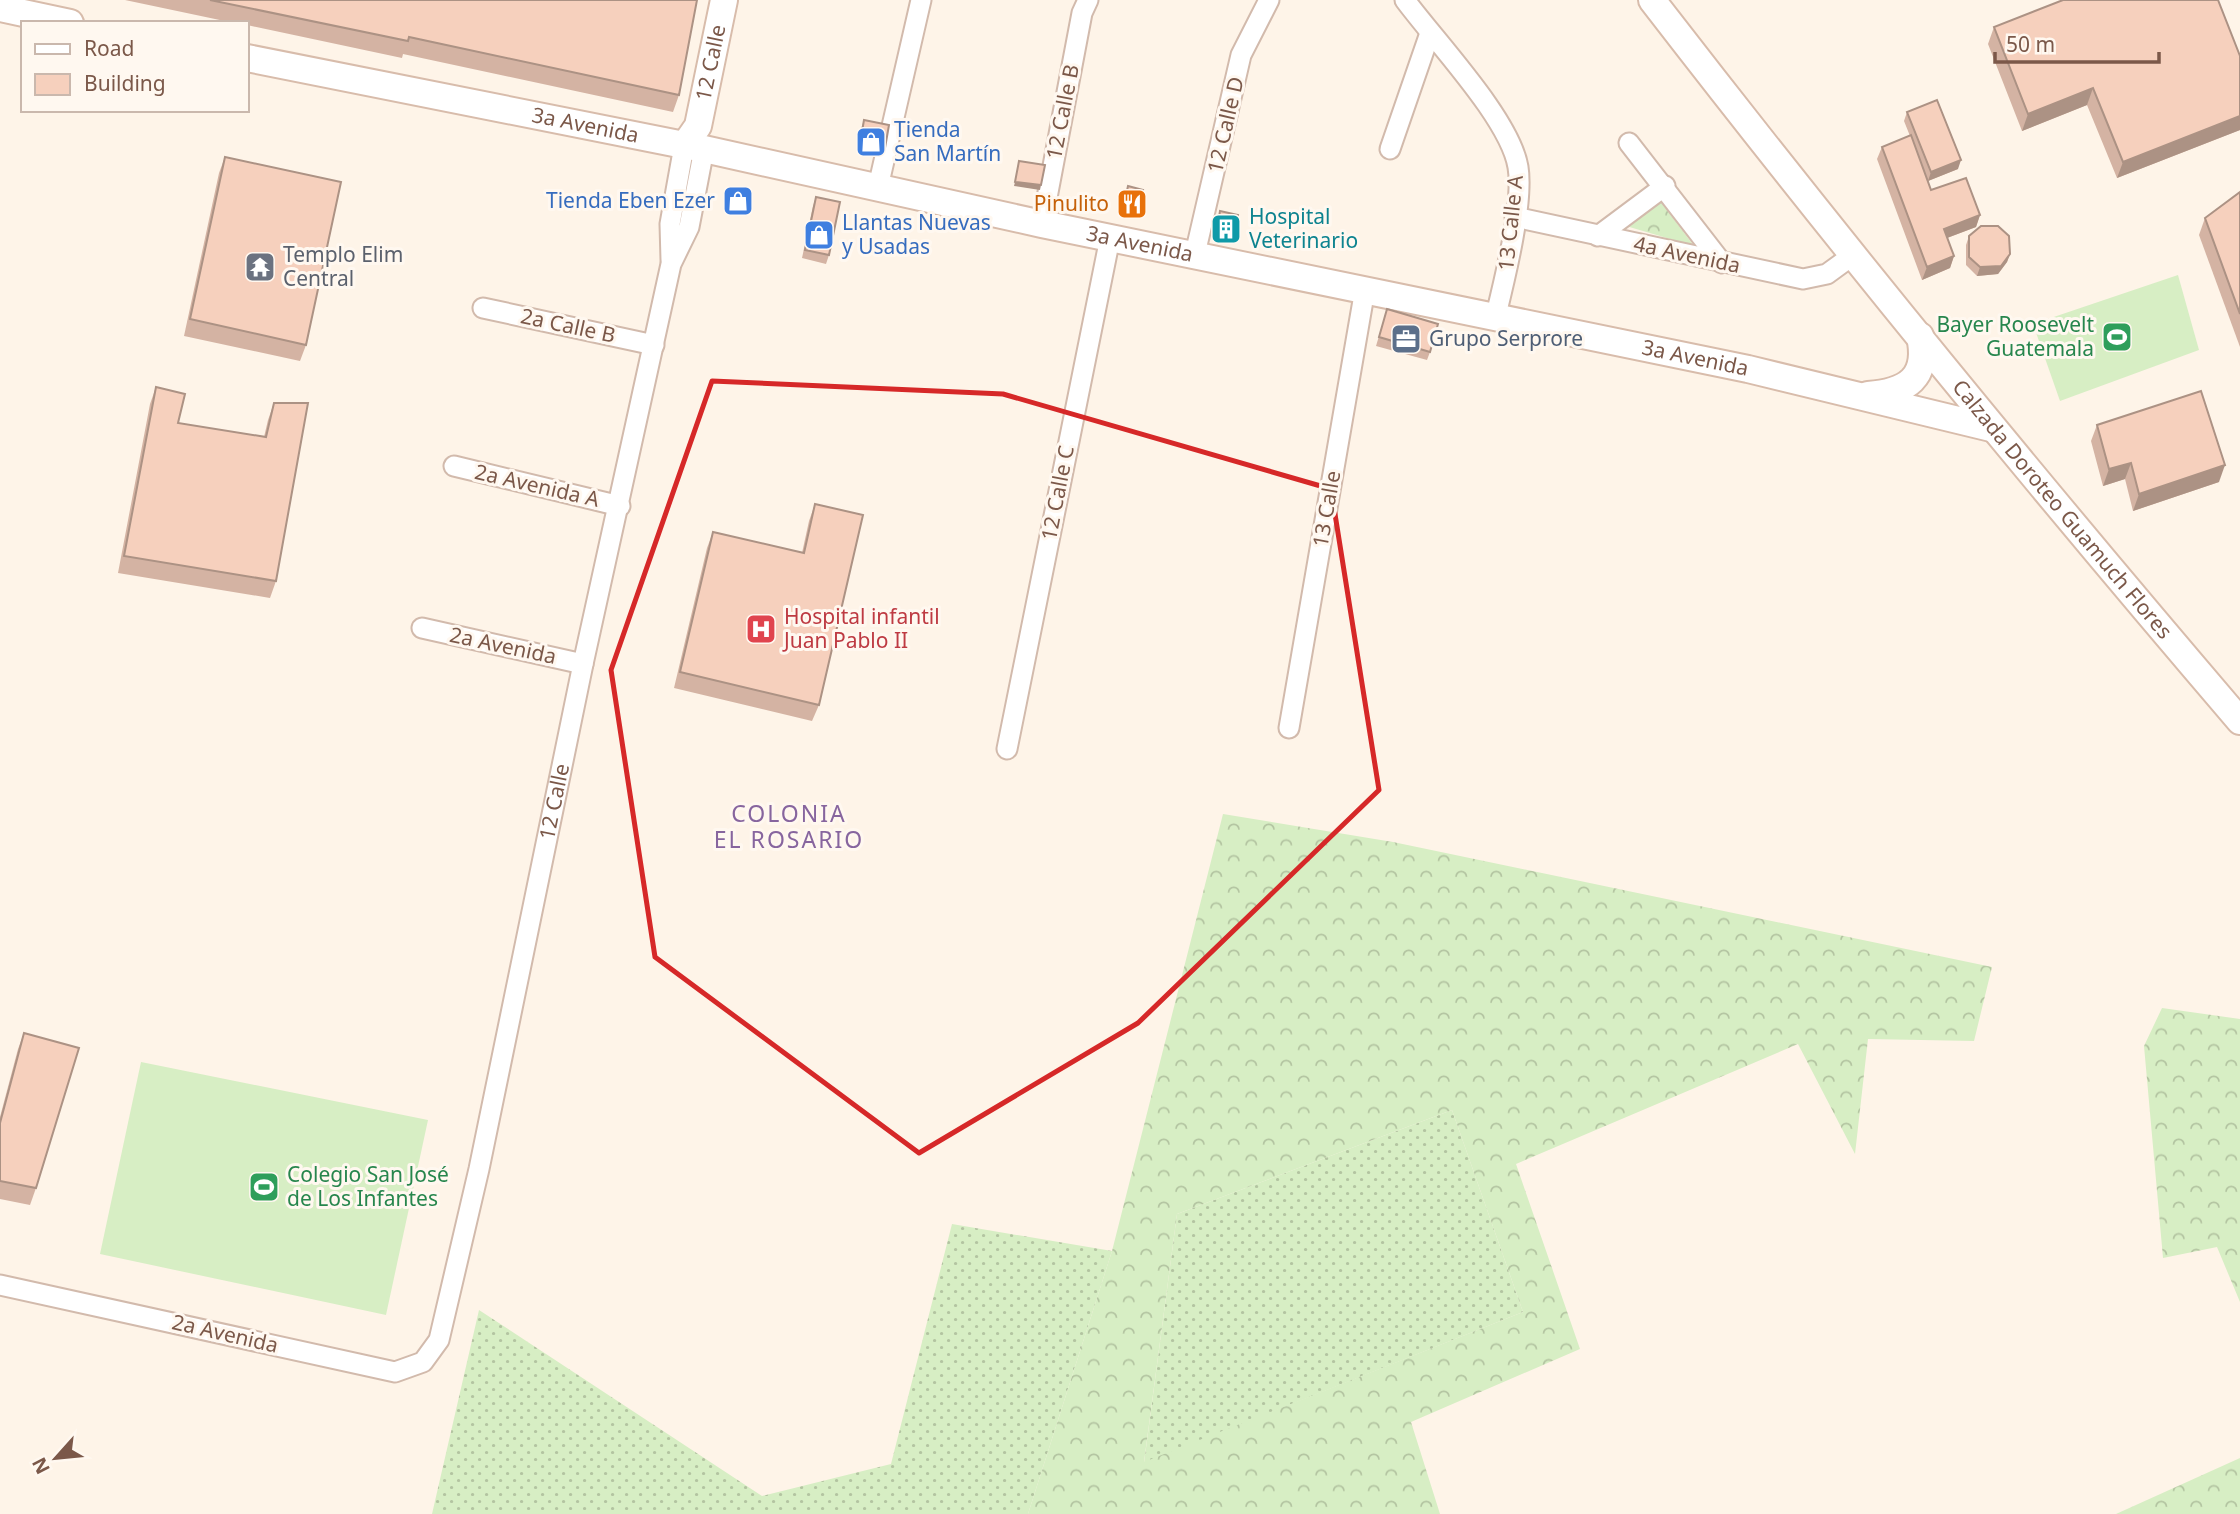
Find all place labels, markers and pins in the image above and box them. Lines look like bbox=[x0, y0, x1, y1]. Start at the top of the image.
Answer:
place label: Tienda San Martín bbox=[894, 115, 1001, 167]
shop icon: Tienda San Martín bbox=[854, 125, 888, 159]
shop icon: Tienda Eben Ezer bbox=[721, 184, 755, 218]
place label: Tienda Eben Ezer bbox=[546, 186, 715, 214]
restaurant icon: Pinulito bbox=[1115, 187, 1149, 221]
place label: Pinulito bbox=[1034, 189, 1109, 217]
place label: Hospital Veterinario bbox=[1249, 202, 1358, 254]
place label: Llantas Nuevas y Usadas bbox=[842, 208, 991, 260]
building icon: Hospital Veterinario bbox=[1209, 212, 1243, 246]
shop icon: Llantas Nuevas y Usadas bbox=[802, 218, 836, 252]
place label: Templo Elim Central bbox=[283, 240, 403, 292]
temple icon: Templo Elim Central bbox=[243, 250, 277, 284]
place label: Bayer Roosevelt Guatemala bbox=[1936, 310, 2094, 362]
sports icon: Bayer Roosevelt Guatemala bbox=[2100, 320, 2134, 354]
office icon: Grupo Serprore bbox=[1389, 322, 1423, 356]
place label: Grupo Serprore bbox=[1429, 324, 1583, 352]
place label: Hospital infantil Juan Pablo II bbox=[782, 602, 940, 654]
hospital icon: Hospital infantil Juan Pablo II bbox=[744, 612, 778, 646]
place label: Colegio San José de Los Infantes bbox=[287, 1160, 449, 1212]
sports icon: Colegio San José de Los Infantes bbox=[247, 1170, 281, 1204]

